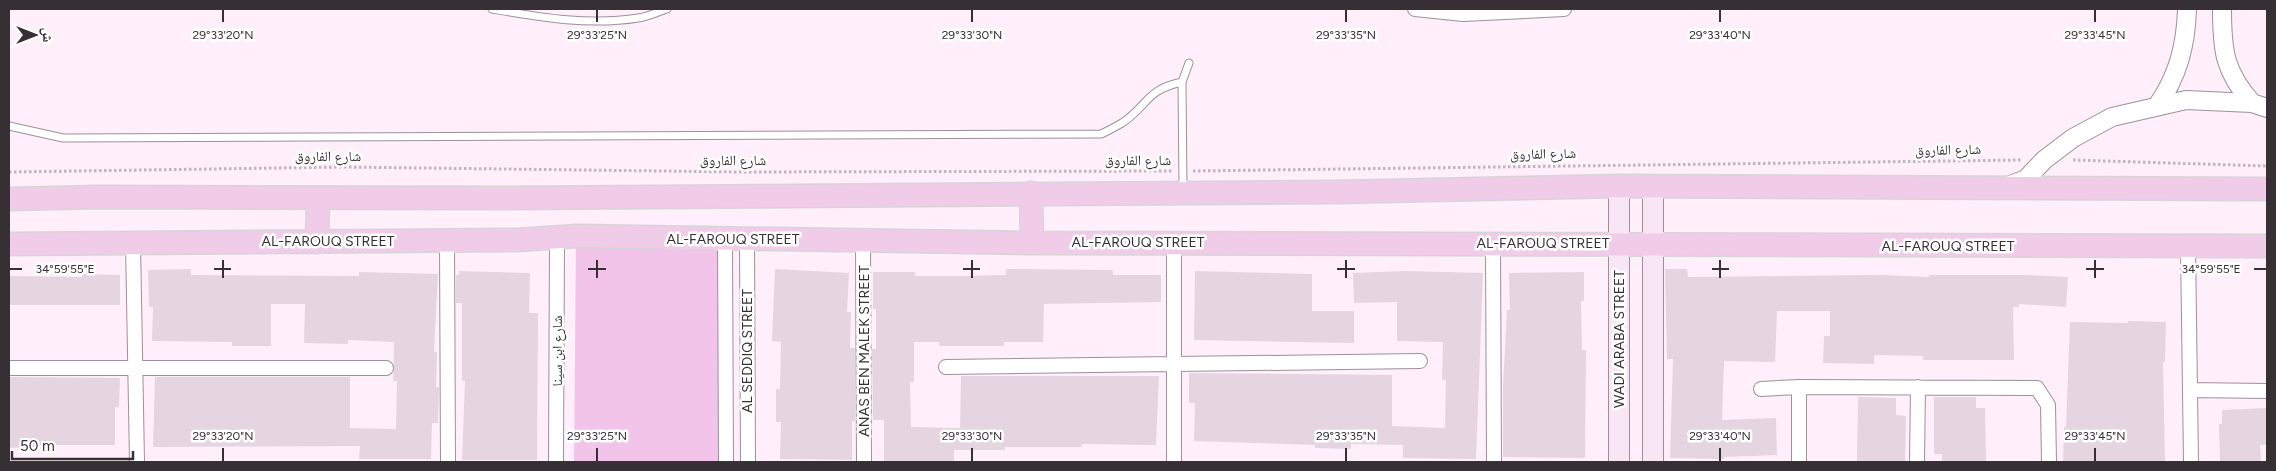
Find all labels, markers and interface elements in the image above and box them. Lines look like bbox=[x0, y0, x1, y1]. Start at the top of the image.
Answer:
north arrow bbox=[10, 10, 60, 60]
text: ش bbox=[39, 28, 56, 43]
text: 29°33'20"N bbox=[193, 28, 253, 42]
text: 29°33'25"N bbox=[567, 28, 627, 42]
text: 29°33'30"N bbox=[942, 28, 1002, 42]
text: 29°33'35"N bbox=[1316, 28, 1376, 42]
text: 29°33'40"N bbox=[1689, 28, 1751, 42]
text: 29°33'45"N bbox=[2065, 28, 2125, 42]
street label: شارع الفاروق bbox=[1915, 141, 1981, 160]
street label: شارع الفاروق bbox=[1510, 145, 1576, 164]
street label: شارع الفاروق bbox=[295, 148, 361, 166]
street label: شارع الفاروق bbox=[700, 152, 766, 170]
street label: شارع الفاروق bbox=[1105, 152, 1171, 170]
street label: AL-FAROUQ STREET bbox=[667, 231, 800, 248]
street label: AL-FAROUQ STREET bbox=[262, 233, 395, 250]
street label: AL-FAROUQ STREET bbox=[1072, 234, 1205, 251]
street label: AL-FAROUQ STREET bbox=[1477, 235, 1610, 252]
street label: AL-FAROUQ STREET bbox=[1882, 238, 2015, 255]
text: 34°59'55"E bbox=[35, 262, 95, 276]
text: 34°59'55"E bbox=[2181, 262, 2241, 276]
street label: ANAS BEN MALEK STREET bbox=[856, 265, 873, 437]
street label: WADI ARABA STREET bbox=[1611, 270, 1628, 408]
street label: AL SEDDIQ STREET bbox=[739, 289, 756, 413]
street label: شارع ابن سينا bbox=[549, 316, 567, 386]
scale bar bbox=[12, 428, 134, 460]
text: 29°33'20"N bbox=[193, 429, 253, 443]
text: 29°33'25"N bbox=[567, 429, 627, 443]
text: 29°33'30"N bbox=[942, 429, 1002, 443]
text: 29°33'35"N bbox=[1316, 429, 1376, 443]
text: 29°33'40"N bbox=[1689, 429, 1751, 443]
text: 29°33'45"N bbox=[2065, 429, 2125, 443]
text: 50 m bbox=[20, 437, 55, 455]

